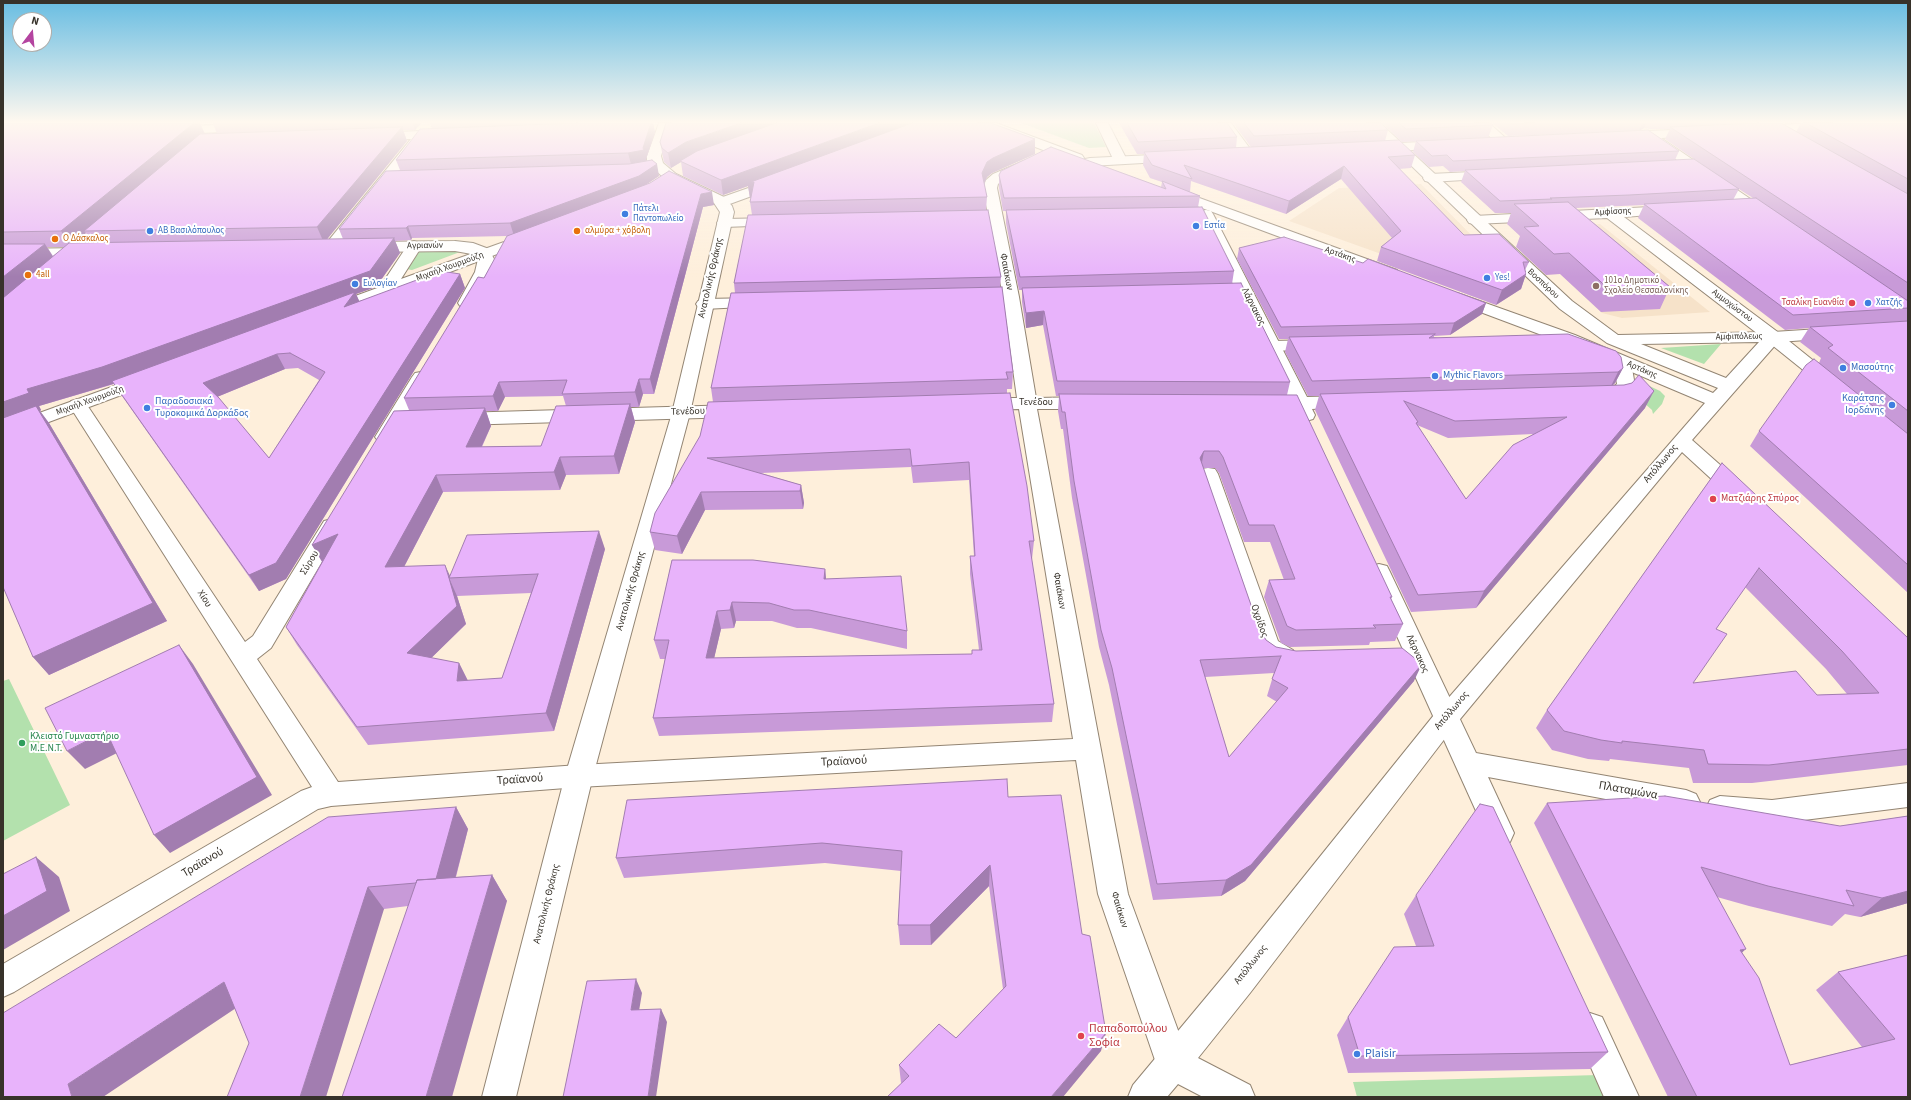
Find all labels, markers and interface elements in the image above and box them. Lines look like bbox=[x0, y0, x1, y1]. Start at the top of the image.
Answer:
north arrow bbox=[12, 12, 52, 52]
text: N bbox=[30, 13, 41, 29]
place label: Πάτελι Παντοπωλείο bbox=[633, 204, 684, 225]
street label: Αμφίσσης bbox=[1594, 206, 1632, 218]
marker: Πάτελι Παντοπωλείο bbox=[620, 209, 630, 219]
marker: Εστία bbox=[1191, 221, 1201, 231]
place label: Εστία bbox=[1204, 221, 1225, 231]
marker: ΑΒ Βασιλόπουλος bbox=[145, 226, 155, 236]
place label: ΑΒ Βασιλόπουλος bbox=[158, 226, 224, 236]
marker: αλμύρα + χόβολη bbox=[572, 226, 582, 236]
place label: αλμύρα + χόβολη bbox=[585, 226, 650, 236]
marker: Ο Δάσκαλος bbox=[50, 234, 60, 244]
place label: Ο Δάσκαλος bbox=[63, 234, 108, 244]
street label: Ανατολικής Θράκης bbox=[696, 237, 726, 319]
street label: Αγριανών bbox=[407, 240, 443, 252]
street label: Αρτάκης bbox=[1323, 244, 1357, 266]
street label: Μιχαήλ Χουρμούζη bbox=[415, 250, 485, 284]
street label: Φαιάκων bbox=[997, 253, 1015, 291]
street label: Βοσπόρου bbox=[1525, 267, 1561, 301]
marker: 4all bbox=[23, 270, 33, 280]
place label: 4all bbox=[36, 270, 50, 280]
marker: Yes! bbox=[1482, 273, 1492, 283]
place label: Yes! bbox=[1495, 273, 1510, 283]
place label: 101ο Δημοτικό Σχολείο Θεσσαλονίκης bbox=[1604, 276, 1688, 297]
marker: Ευλογίαν bbox=[350, 279, 360, 289]
place label: Ευλογίαν bbox=[363, 279, 397, 289]
marker: 101ο Δημοτικό Σχολείο Θεσσαλονίκης bbox=[1591, 281, 1601, 291]
street label: Λάρνακος bbox=[1238, 286, 1268, 328]
street label: Αμμοχώστου bbox=[1709, 287, 1755, 325]
place label: Τσαλίκη Ευανθία bbox=[1782, 298, 1844, 308]
marker: Τσαλίκη Ευανθία bbox=[1847, 298, 1857, 308]
marker: Χατζής bbox=[1863, 298, 1873, 308]
place label: Χατζής bbox=[1876, 298, 1902, 308]
street label: Αμφιπόλεως bbox=[1716, 331, 1762, 343]
street label: Αρτάκης bbox=[1625, 359, 1659, 381]
place label: Μασούτης bbox=[1851, 362, 1894, 374]
marker: Μασούτης bbox=[1838, 363, 1848, 373]
place label: Mythic Flavors bbox=[1443, 370, 1503, 382]
marker: Mythic Flavors bbox=[1430, 371, 1440, 381]
street label: Μιχαήλ Χουρμούζη bbox=[55, 384, 125, 418]
place label: Καράτσης Ιορδάνης bbox=[1842, 393, 1884, 416]
place label: Παραδοσιακά Τυροκομικά Δορκάδος bbox=[155, 396, 249, 420]
street label: Τενέδου bbox=[1019, 397, 1053, 409]
marker: Καράτσης Ιορδάνης bbox=[1887, 400, 1897, 410]
marker: Παραδοσιακά Τυροκομικά Δορκάδος bbox=[142, 403, 152, 413]
street label: Τενέδου bbox=[671, 405, 705, 419]
street label: Απόλλωνος bbox=[1641, 442, 1681, 486]
place label: Ματζιάρης Σπύρος bbox=[1721, 493, 1799, 505]
marker: Ματζιάρης Σπύρος bbox=[1708, 494, 1718, 504]
street label: Σύρου bbox=[298, 549, 322, 577]
street label: Ανατολικής Θράκης bbox=[614, 550, 648, 632]
street label: Φαιάκων bbox=[1050, 572, 1068, 610]
street label: Χίου bbox=[194, 588, 214, 610]
street label: Οχρίδος bbox=[1248, 603, 1270, 639]
street label: Λάρνακος bbox=[1403, 633, 1431, 675]
street label: Απόλλωνος bbox=[1432, 689, 1472, 733]
place label: Κλειστό Γυμναστήριο Μ.Ε.Ν.Τ. bbox=[30, 731, 119, 754]
marker: Κλειστό Γυμναστήριο Μ.Ε.Ν.Τ. bbox=[17, 738, 27, 748]
street label: Τραϊανού bbox=[820, 754, 868, 770]
street label: Τραϊανού bbox=[496, 771, 544, 789]
street label: Πλαταμώνα bbox=[1597, 779, 1659, 803]
street label: Τραϊανού bbox=[179, 845, 227, 881]
street label: Ανατολικής Θράκης bbox=[531, 863, 563, 945]
street label: Φαιάκων bbox=[1108, 890, 1130, 930]
street label: Απόλλωνος bbox=[1232, 943, 1270, 987]
place label: Παπαδοπούλου Σοφία bbox=[1089, 1022, 1167, 1050]
marker: Παπαδοπούλου Σοφία bbox=[1076, 1031, 1086, 1041]
place label: Plaisir bbox=[1365, 1047, 1396, 1061]
marker: Plaisir bbox=[1352, 1049, 1362, 1059]

